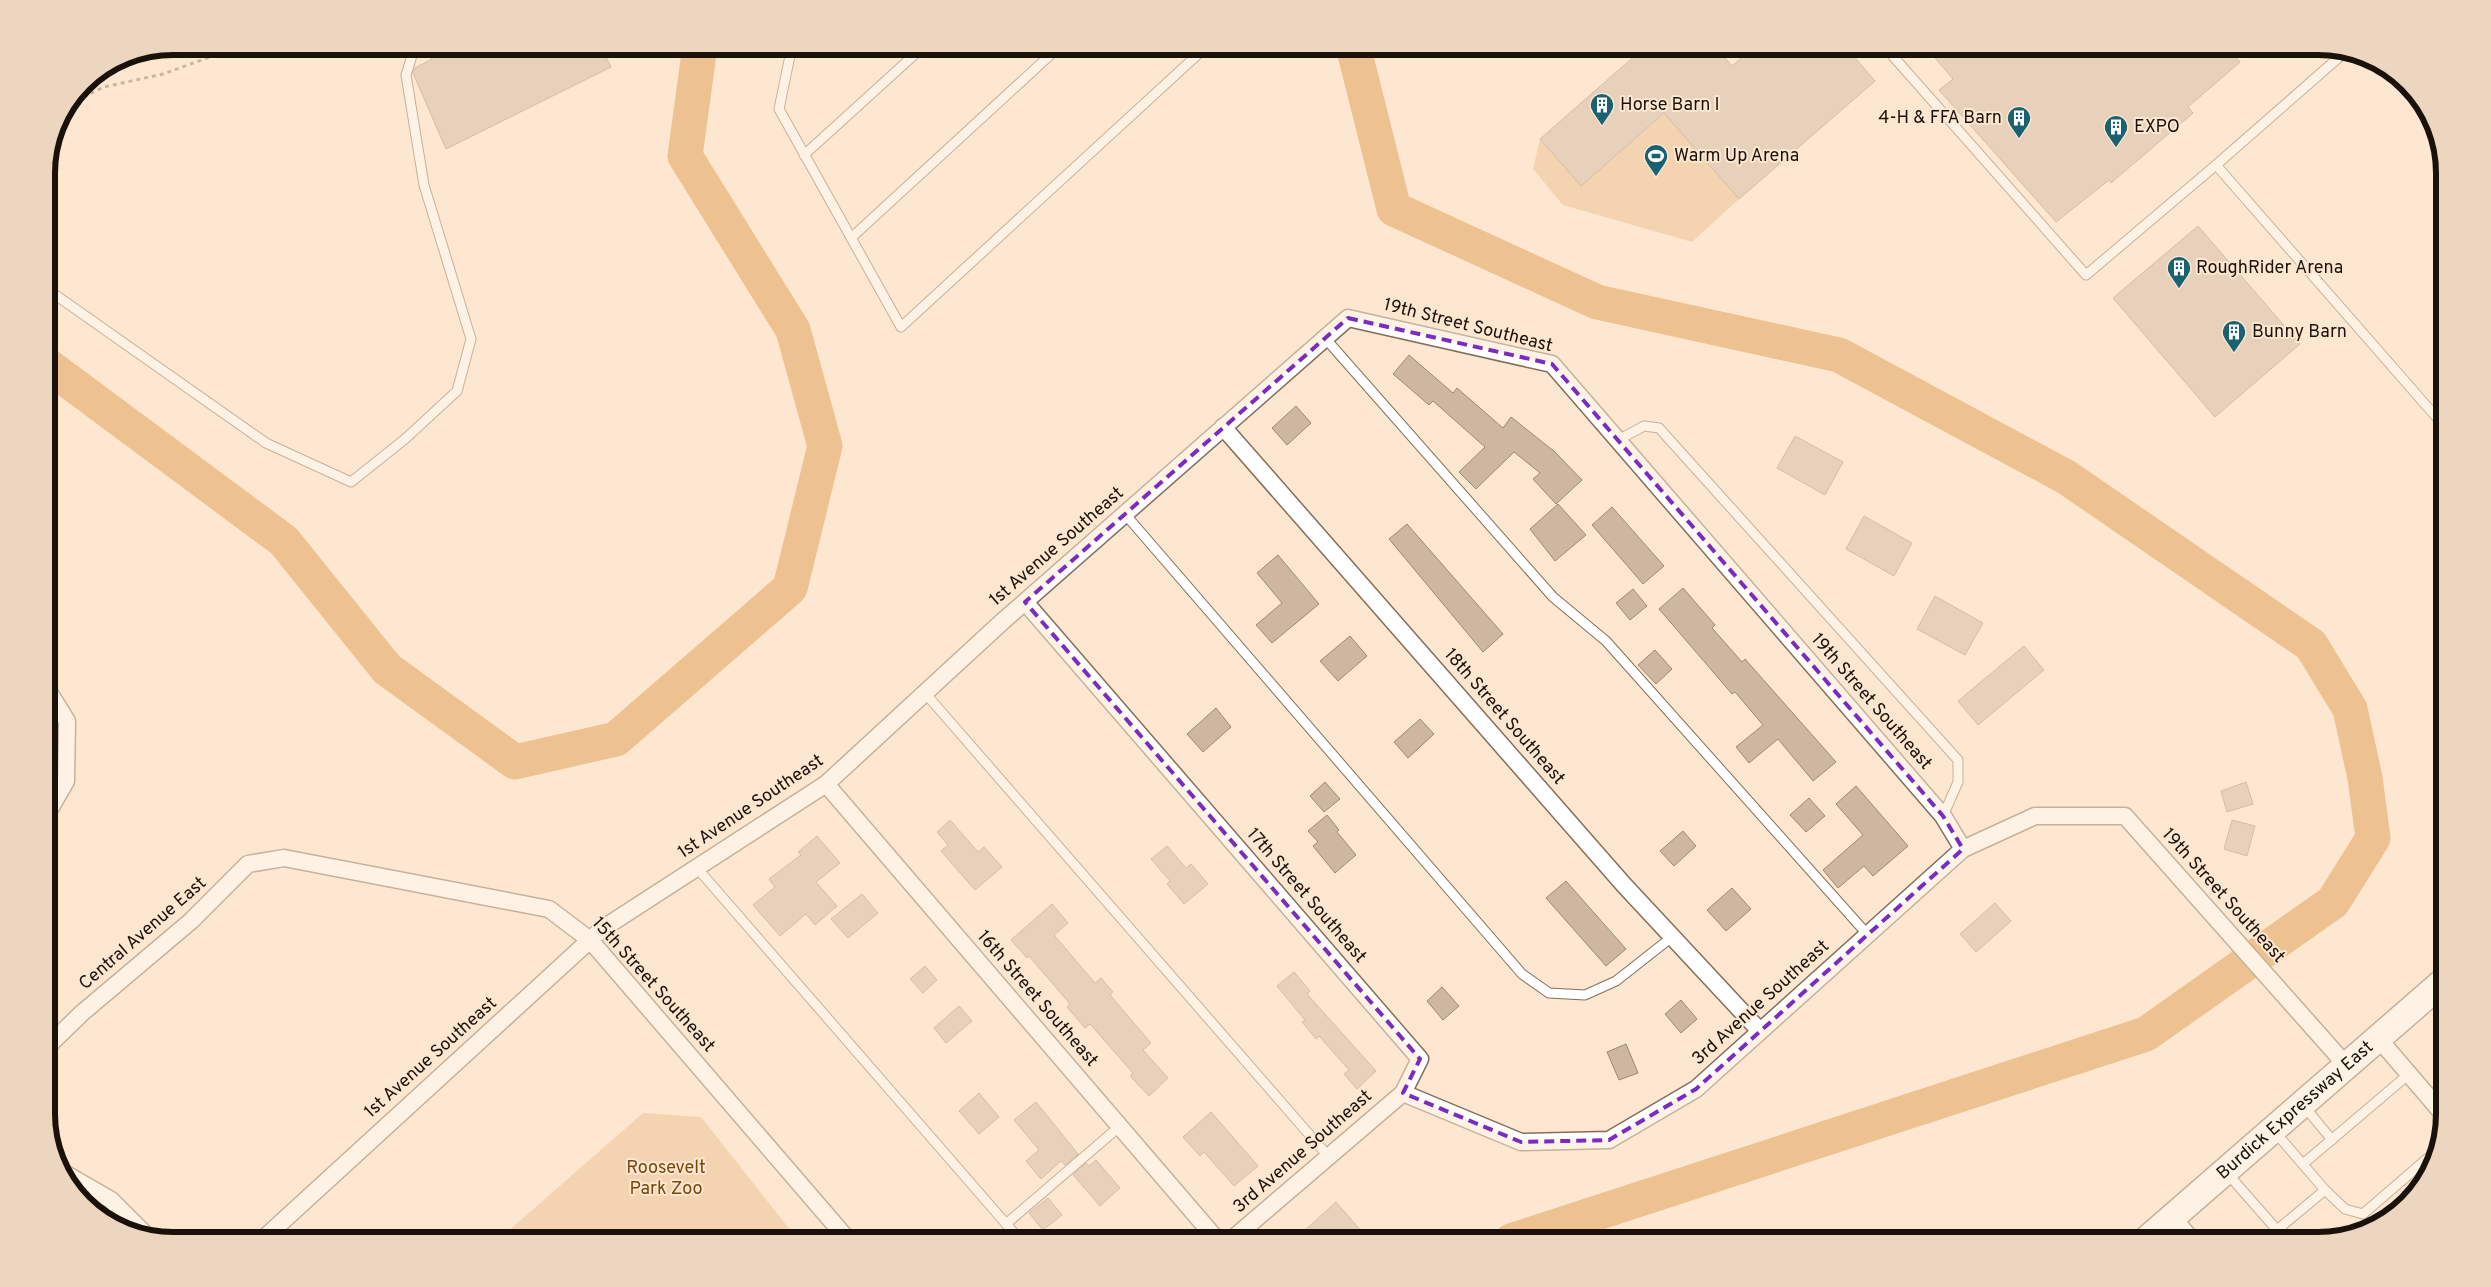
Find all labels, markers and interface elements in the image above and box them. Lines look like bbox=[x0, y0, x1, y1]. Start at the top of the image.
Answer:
building icon: Horse Barn I bbox=[1589, 92, 1615, 126]
place label: Horse Barn I bbox=[1620, 94, 1720, 117]
building icon: 4-H & FFA Barn bbox=[2006, 105, 2032, 139]
place label: 4-H & FFA Barn bbox=[1878, 107, 2002, 130]
building icon: EXPO bbox=[2103, 114, 2129, 148]
place label: EXPO bbox=[2134, 116, 2180, 139]
sports icon: Warm Up Arena bbox=[1643, 143, 1669, 177]
place label: Warm Up Arena bbox=[1674, 145, 1799, 168]
building icon: RoughRider Arena bbox=[2166, 255, 2192, 289]
place label: RoughRider Arena bbox=[2196, 257, 2343, 280]
street label: 19th Street Southeast bbox=[1381, 294, 1555, 358]
building icon: Bunny Barn bbox=[2221, 319, 2247, 353]
place label: Bunny Barn bbox=[2252, 321, 2347, 344]
street label: 1st Avenue Southeast bbox=[985, 482, 1129, 612]
street label: 19th Street Southeast bbox=[1805, 629, 1937, 775]
street label: 18th Street Southeast bbox=[1438, 644, 1570, 790]
street label: 1st Avenue Southeast bbox=[674, 750, 828, 864]
street label: 17th Street Southeast bbox=[1241, 824, 1371, 968]
street label: 19th Street Southeast bbox=[2156, 824, 2290, 968]
street label: Central Avenue East bbox=[75, 872, 211, 996]
street label: 15th Street Southeast bbox=[586, 913, 720, 1057]
street label: 16th Street Southeast bbox=[971, 926, 1103, 1072]
street label: 3rd Avenue Southeast bbox=[1688, 935, 1834, 1071]
street label: 1st Avenue Southeast bbox=[360, 992, 502, 1124]
street label: Burdick Expressway East bbox=[2212, 1036, 2378, 1185]
street label: 3rd Avenue Southeast bbox=[1229, 1085, 1377, 1219]
park label: Roosevelt Park Zoo bbox=[626, 1157, 706, 1201]

